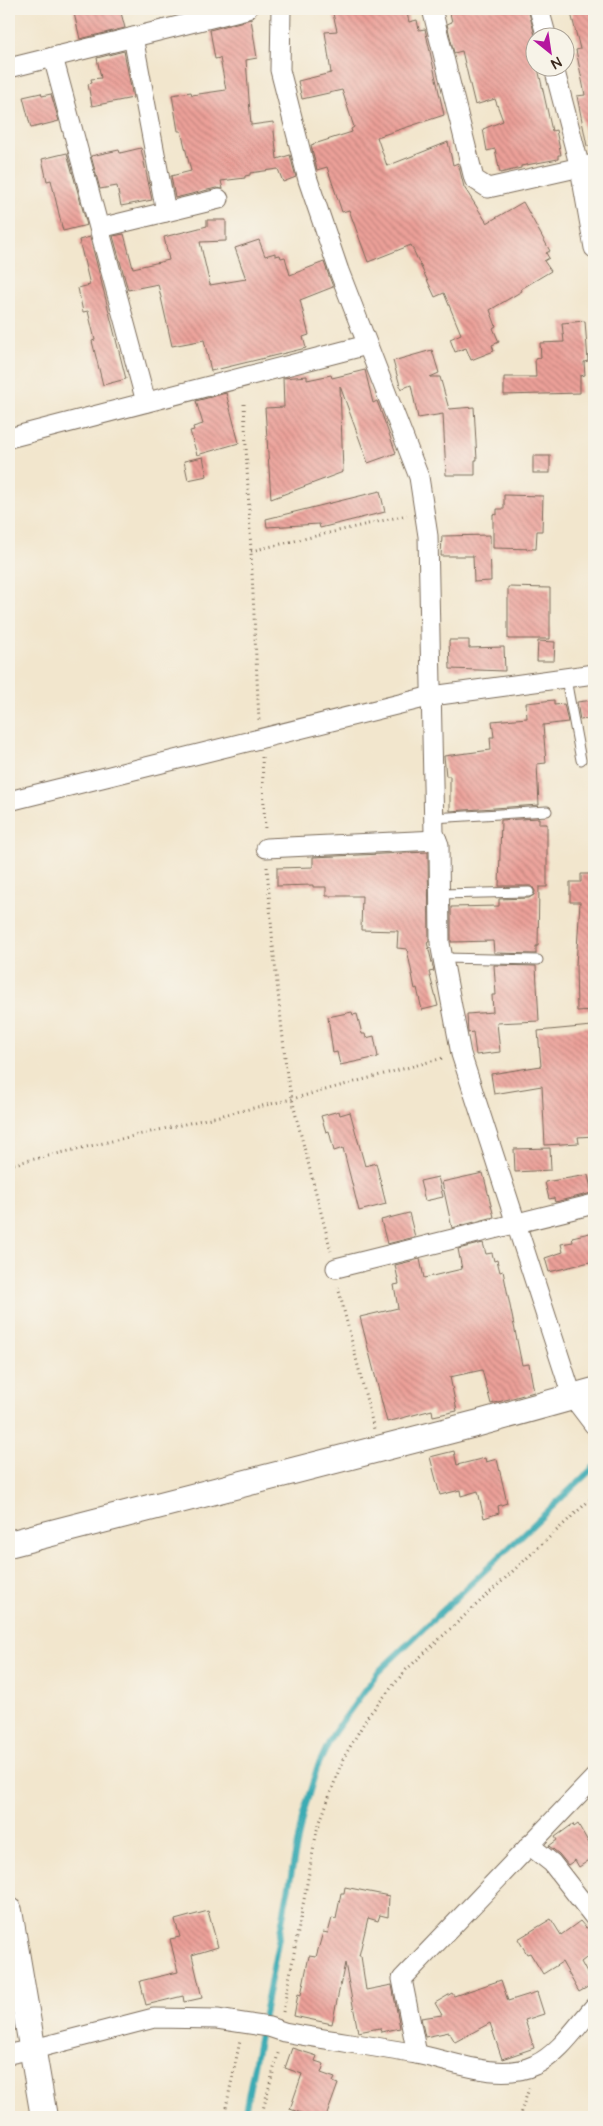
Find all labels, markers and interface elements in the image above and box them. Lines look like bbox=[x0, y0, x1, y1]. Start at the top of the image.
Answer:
north arrow bbox=[526, 28, 576, 78]
text: N bbox=[547, 52, 565, 73]

